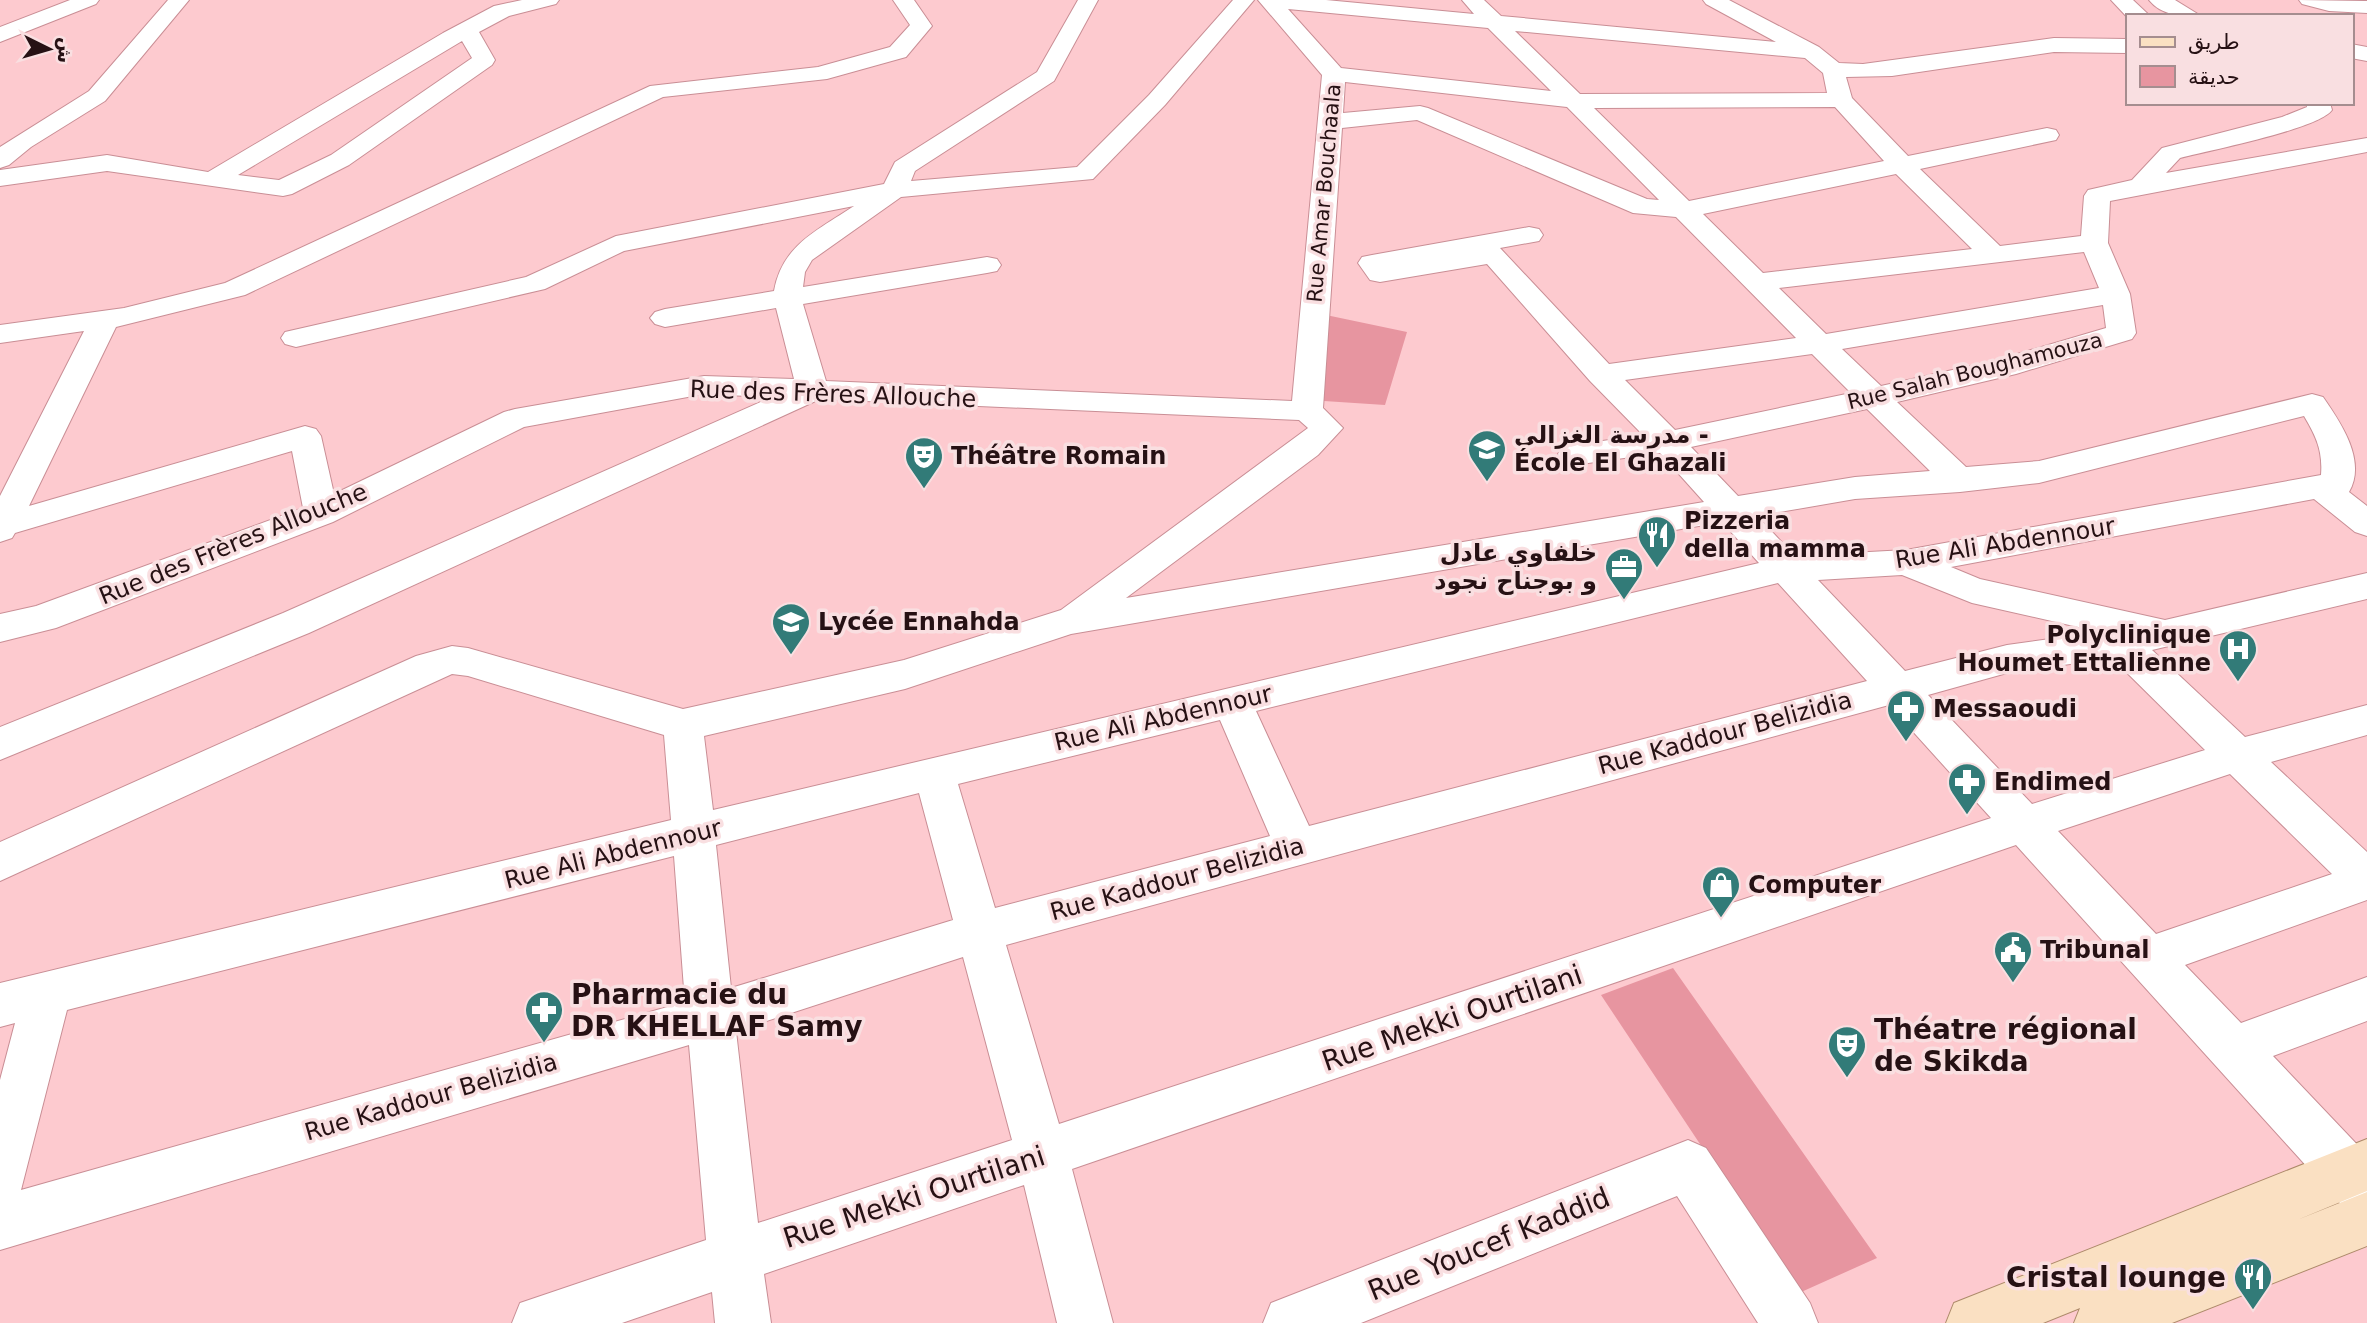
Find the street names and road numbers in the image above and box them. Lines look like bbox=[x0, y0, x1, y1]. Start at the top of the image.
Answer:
street label: Rue Amar Bouchaala bbox=[1302, 83, 1346, 303]
street label: Rue Salah Boughamouza bbox=[1845, 328, 2105, 414]
street label: Rue des Frères Allouche bbox=[689, 375, 977, 413]
street label: Rue des Frères Allouche bbox=[95, 477, 371, 611]
street label: Rue Ali Abdennour bbox=[1893, 512, 2117, 574]
street label: Rue Ali Abdennour bbox=[1051, 679, 1275, 757]
street label: Rue Kaddour Belizidia bbox=[1595, 686, 1855, 780]
street label: Rue Ali Abdennour bbox=[502, 813, 724, 894]
street label: Rue Kaddour Belizidia bbox=[1047, 832, 1307, 926]
street label: Rue Mekki Ourtilani bbox=[1318, 958, 1586, 1078]
street label: Rue Kaddour Belizidia bbox=[301, 1047, 561, 1147]
street label: Rue Mekki Ourtilani bbox=[779, 1139, 1049, 1255]
street label: Rue Youcef Kaddid bbox=[1363, 1180, 1615, 1308]

